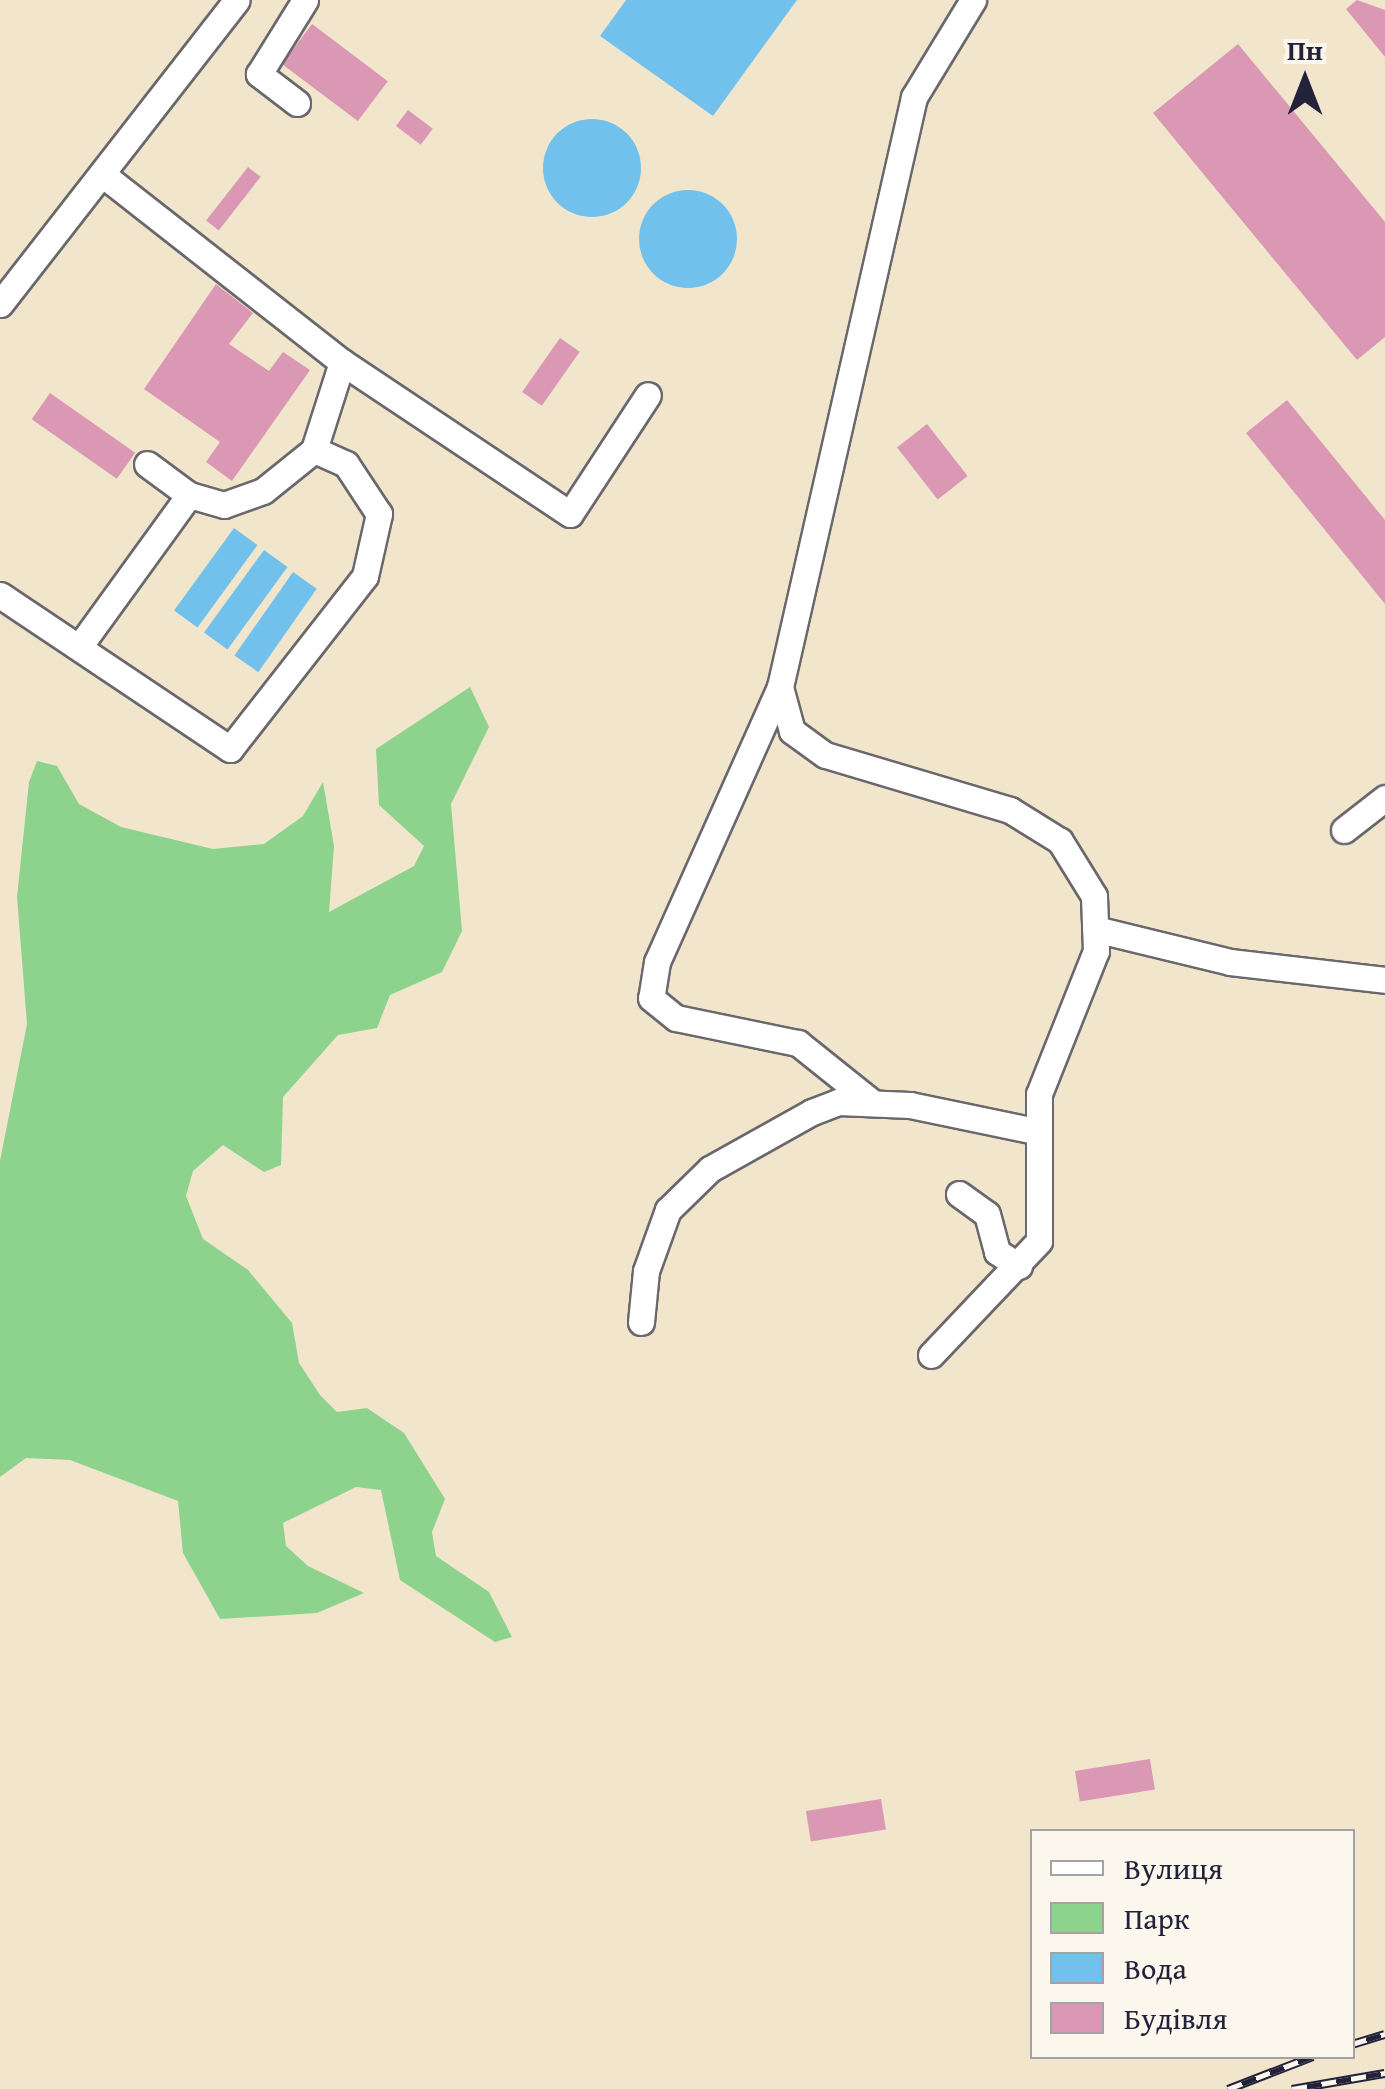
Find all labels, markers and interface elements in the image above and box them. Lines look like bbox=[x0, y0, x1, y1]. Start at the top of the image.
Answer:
text: Пн bbox=[1287, 29, 1323, 70]
north arrow bbox=[1255, 30, 1355, 130]
legend bbox=[1030, 1829, 1355, 2059]
text: Вулиця bbox=[1124, 1846, 1223, 1890]
text: Парк bbox=[1124, 1896, 1190, 1940]
text: Вода bbox=[1124, 1946, 1187, 1990]
text: Будівля bbox=[1124, 1996, 1227, 2040]

